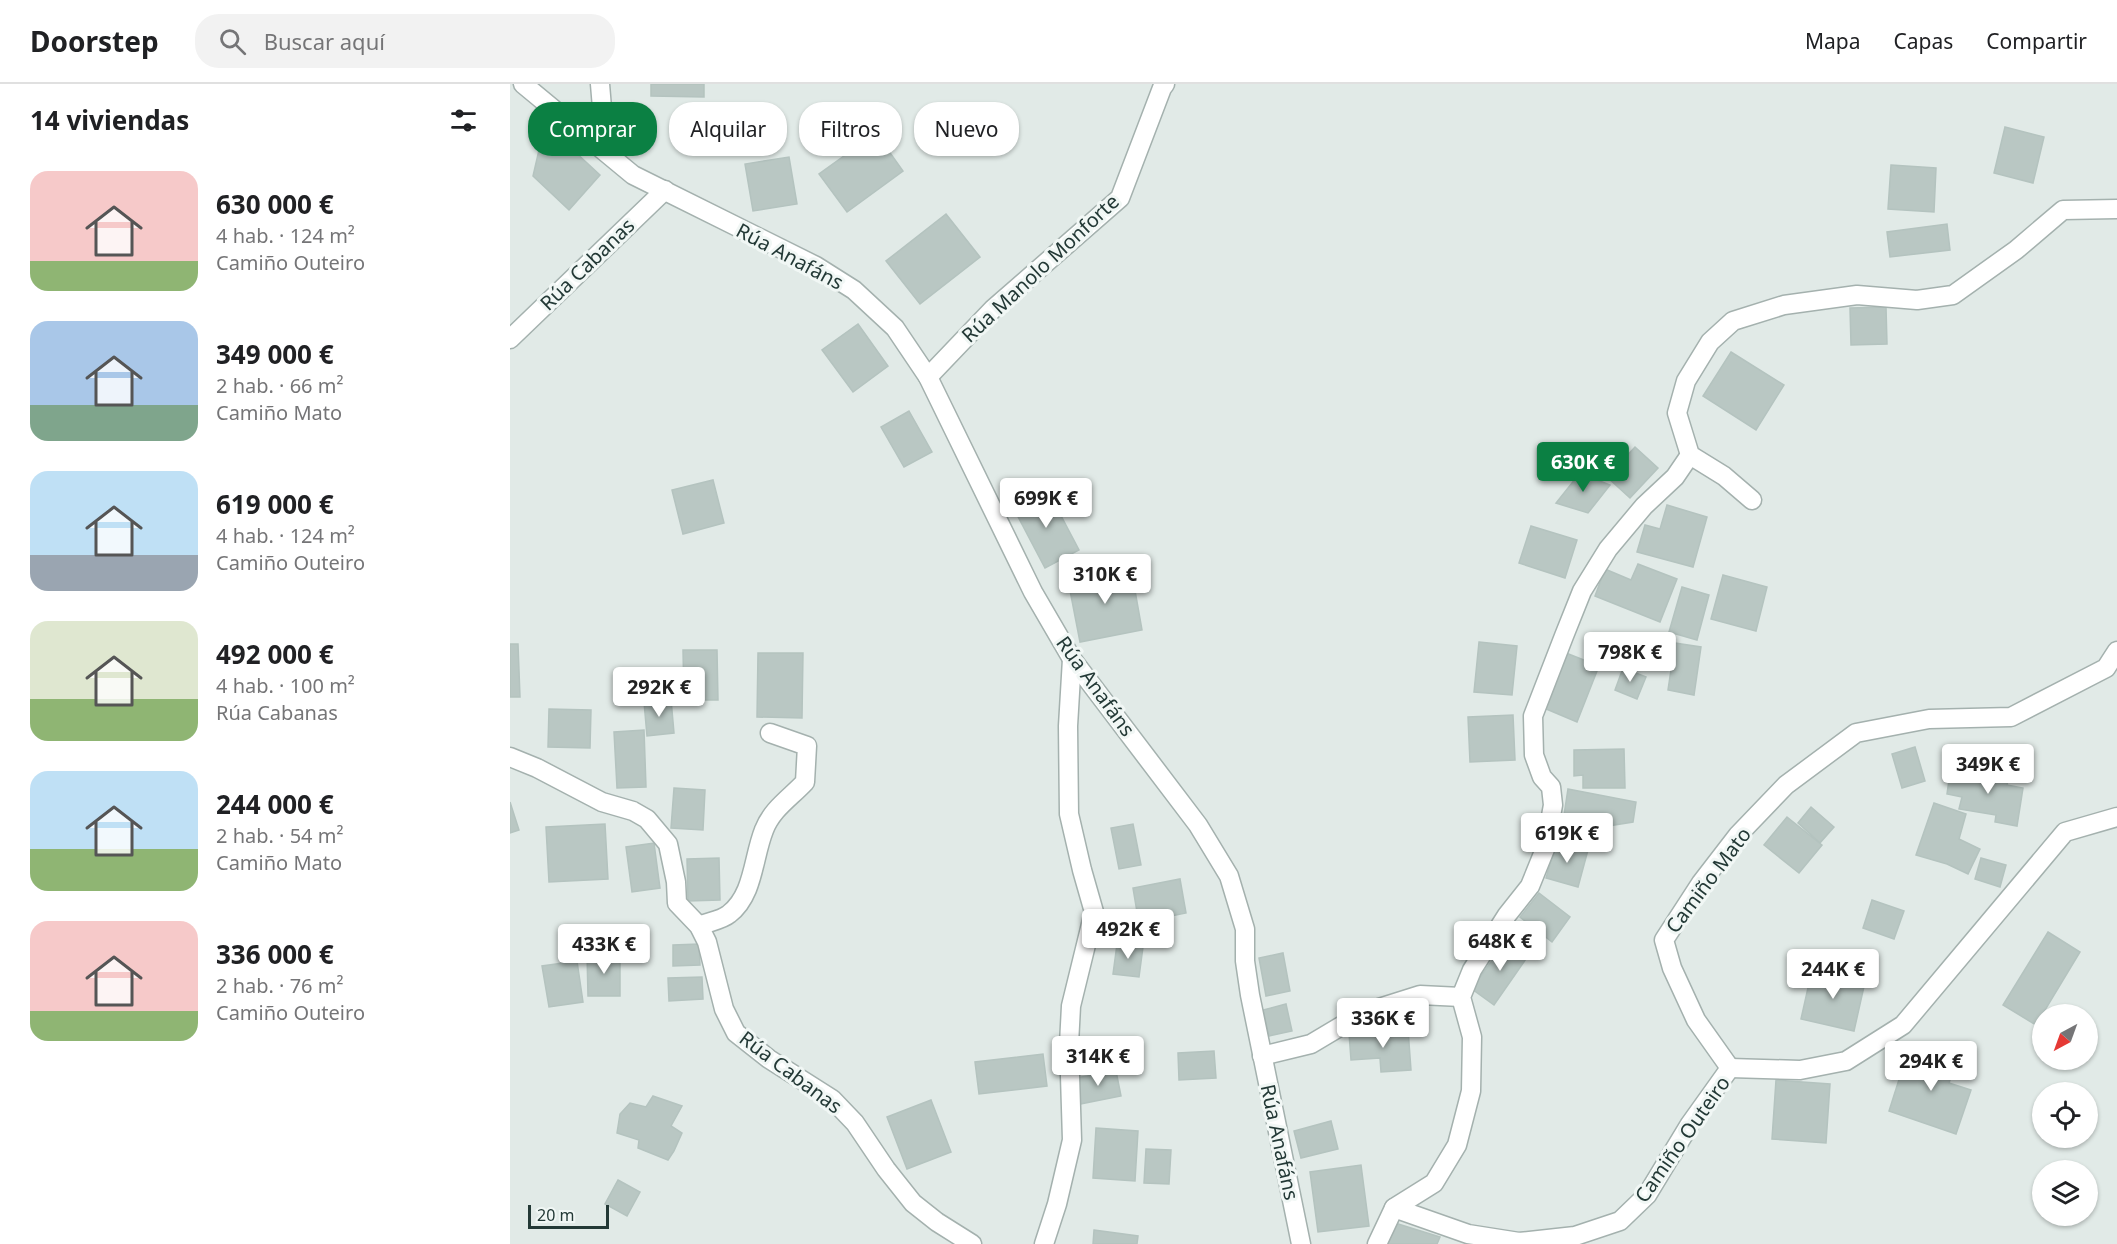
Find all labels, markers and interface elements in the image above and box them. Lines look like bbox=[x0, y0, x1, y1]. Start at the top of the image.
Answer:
search box bbox=[195, 14, 615, 68]
text: Doorstep bbox=[30, 22, 159, 60]
icon: search bbox=[216, 25, 249, 58]
text: Buscar aquí bbox=[264, 26, 385, 56]
text: Mapa bbox=[1805, 27, 1861, 55]
text: Capas bbox=[1894, 27, 1953, 55]
text: Compartir bbox=[1986, 27, 2087, 55]
text: 14 viviendas bbox=[30, 102, 189, 138]
chip: Comprar bbox=[528, 102, 657, 156]
chip: Alquilar bbox=[669, 102, 787, 156]
chip: Filtros bbox=[799, 102, 902, 156]
chip: Nuevo bbox=[914, 102, 1019, 156]
icon: filters bbox=[447, 104, 480, 137]
text: 630 000 € bbox=[216, 186, 334, 222]
street label: Rúa Manolo Monforte bbox=[956, 188, 1124, 348]
icon: home bbox=[78, 195, 150, 267]
street label: Rúa Cabanas bbox=[534, 212, 640, 316]
street label: Rúa Anafáns bbox=[732, 216, 848, 296]
text: 4 hab. · 124 m² bbox=[216, 222, 355, 249]
text: Camiño Outeiro bbox=[216, 249, 365, 276]
text: 349 000 € bbox=[216, 336, 334, 372]
icon: home bbox=[78, 345, 150, 417]
text: 2 hab. · 66 m² bbox=[216, 372, 343, 399]
text: Camiño Mato bbox=[216, 399, 342, 426]
pin: 630K € bbox=[1534, 442, 1632, 493]
text: 630K € bbox=[1551, 448, 1615, 475]
pin: 699K € bbox=[997, 478, 1095, 529]
text: 699K € bbox=[1014, 484, 1078, 511]
text: 619 000 € bbox=[216, 486, 334, 522]
icon: home bbox=[78, 495, 150, 567]
text: 4 hab. · 124 m² bbox=[216, 522, 355, 549]
text: Camiño Outeiro bbox=[216, 549, 365, 576]
pin: 310K € bbox=[1056, 554, 1154, 605]
text: 310K € bbox=[1073, 560, 1137, 587]
street label: Rúa Anafáns bbox=[1051, 630, 1141, 742]
pin: 798K € bbox=[1581, 632, 1679, 683]
text: 492 000 € bbox=[216, 636, 334, 672]
text: 798K € bbox=[1598, 638, 1662, 665]
icon: home bbox=[78, 645, 150, 717]
pin: 292K € bbox=[610, 667, 708, 718]
text: 4 hab. · 100 m² bbox=[216, 672, 355, 699]
text: 292K € bbox=[627, 673, 691, 700]
text: Rúa Cabanas bbox=[216, 699, 338, 726]
pin: 349K € bbox=[1939, 744, 2037, 795]
text: 349K € bbox=[1956, 750, 2020, 777]
text: 244 000 € bbox=[216, 786, 334, 822]
icon: home bbox=[78, 795, 150, 867]
pin: 619K € bbox=[1518, 813, 1616, 864]
text: 619K € bbox=[1535, 819, 1599, 846]
text: 2 hab. · 54 m² bbox=[216, 822, 343, 849]
street label: Camiño Mato bbox=[1659, 822, 1757, 938]
text: Camiño Mato bbox=[216, 849, 342, 876]
pin: 492K € bbox=[1079, 909, 1177, 960]
text: 492K € bbox=[1096, 915, 1160, 942]
pin: 648K € bbox=[1451, 921, 1549, 972]
pin: 433K € bbox=[555, 924, 653, 975]
text: 648K € bbox=[1468, 927, 1532, 954]
text: 433K € bbox=[572, 930, 636, 957]
text: 336 000 € bbox=[216, 936, 334, 972]
icon: home bbox=[78, 945, 150, 1017]
pin: 244K € bbox=[1784, 949, 1882, 1000]
text: 244K € bbox=[1801, 955, 1865, 982]
text: 2 hab. · 76 m² bbox=[216, 972, 343, 999]
pin: 336K € bbox=[1334, 998, 1432, 1049]
text: Camiño Outeiro bbox=[216, 999, 365, 1026]
text: 336K € bbox=[1351, 1004, 1415, 1031]
north arrow bbox=[2032, 1004, 2098, 1070]
map controls bbox=[2032, 1004, 2098, 1226]
street label: Rúa Cabanas bbox=[734, 1025, 848, 1119]
pin: 314K € bbox=[1049, 1036, 1147, 1087]
pin: 294K € bbox=[1882, 1041, 1980, 1092]
text: 314K € bbox=[1066, 1042, 1130, 1069]
text: 294K € bbox=[1899, 1047, 1963, 1074]
street label: Camiño Outeiro bbox=[1628, 1070, 1736, 1208]
street label: Rúa Anafáns bbox=[1255, 1082, 1305, 1202]
button: locate bbox=[2032, 1082, 2098, 1148]
button: layers bbox=[2032, 1160, 2098, 1226]
scale bar bbox=[528, 1202, 609, 1230]
text: 20 m bbox=[537, 1204, 574, 1226]

